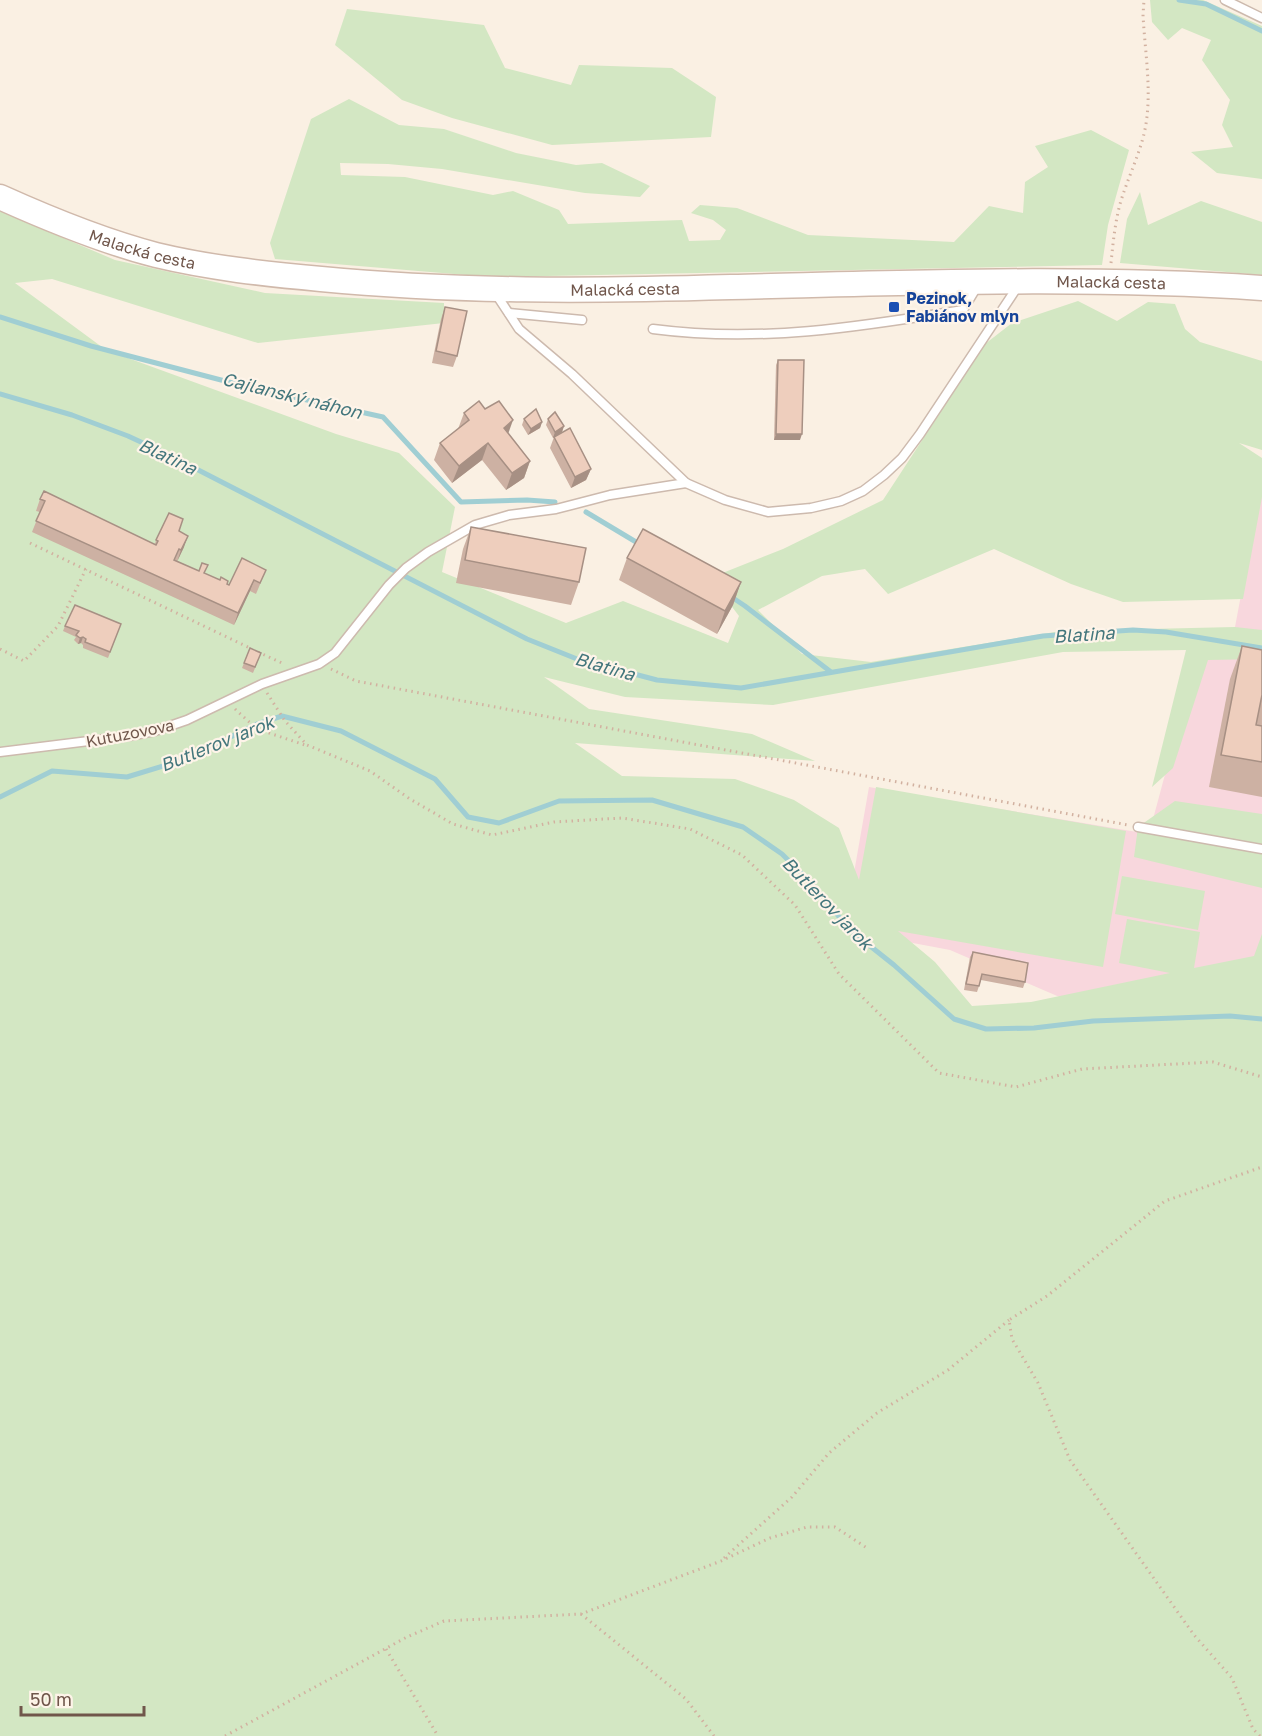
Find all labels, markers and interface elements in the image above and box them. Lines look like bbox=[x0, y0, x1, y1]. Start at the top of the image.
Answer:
street label: Malacká cesta bbox=[86, 225, 197, 273]
street label: Malacká cesta bbox=[1056, 271, 1166, 293]
street label: Malacká cesta bbox=[570, 278, 680, 300]
place label: Pezinok, Fabiánov mlyn bbox=[906, 288, 1019, 326]
marker: Pezinok, Fabiánov mlyn bbox=[887, 300, 901, 314]
water label: Cajlanský náhon bbox=[220, 367, 365, 423]
water label: Blatina bbox=[136, 433, 201, 479]
water label: Blatina bbox=[1053, 621, 1116, 647]
water label: Blatina bbox=[573, 647, 638, 685]
water label: Butlerov jarok bbox=[157, 709, 279, 776]
street label: Kutuzovova bbox=[84, 715, 176, 751]
water label: Butlerov jarok bbox=[778, 852, 879, 955]
scale bar bbox=[21, 1679, 144, 1717]
text: 50 m bbox=[30, 1688, 72, 1710]

